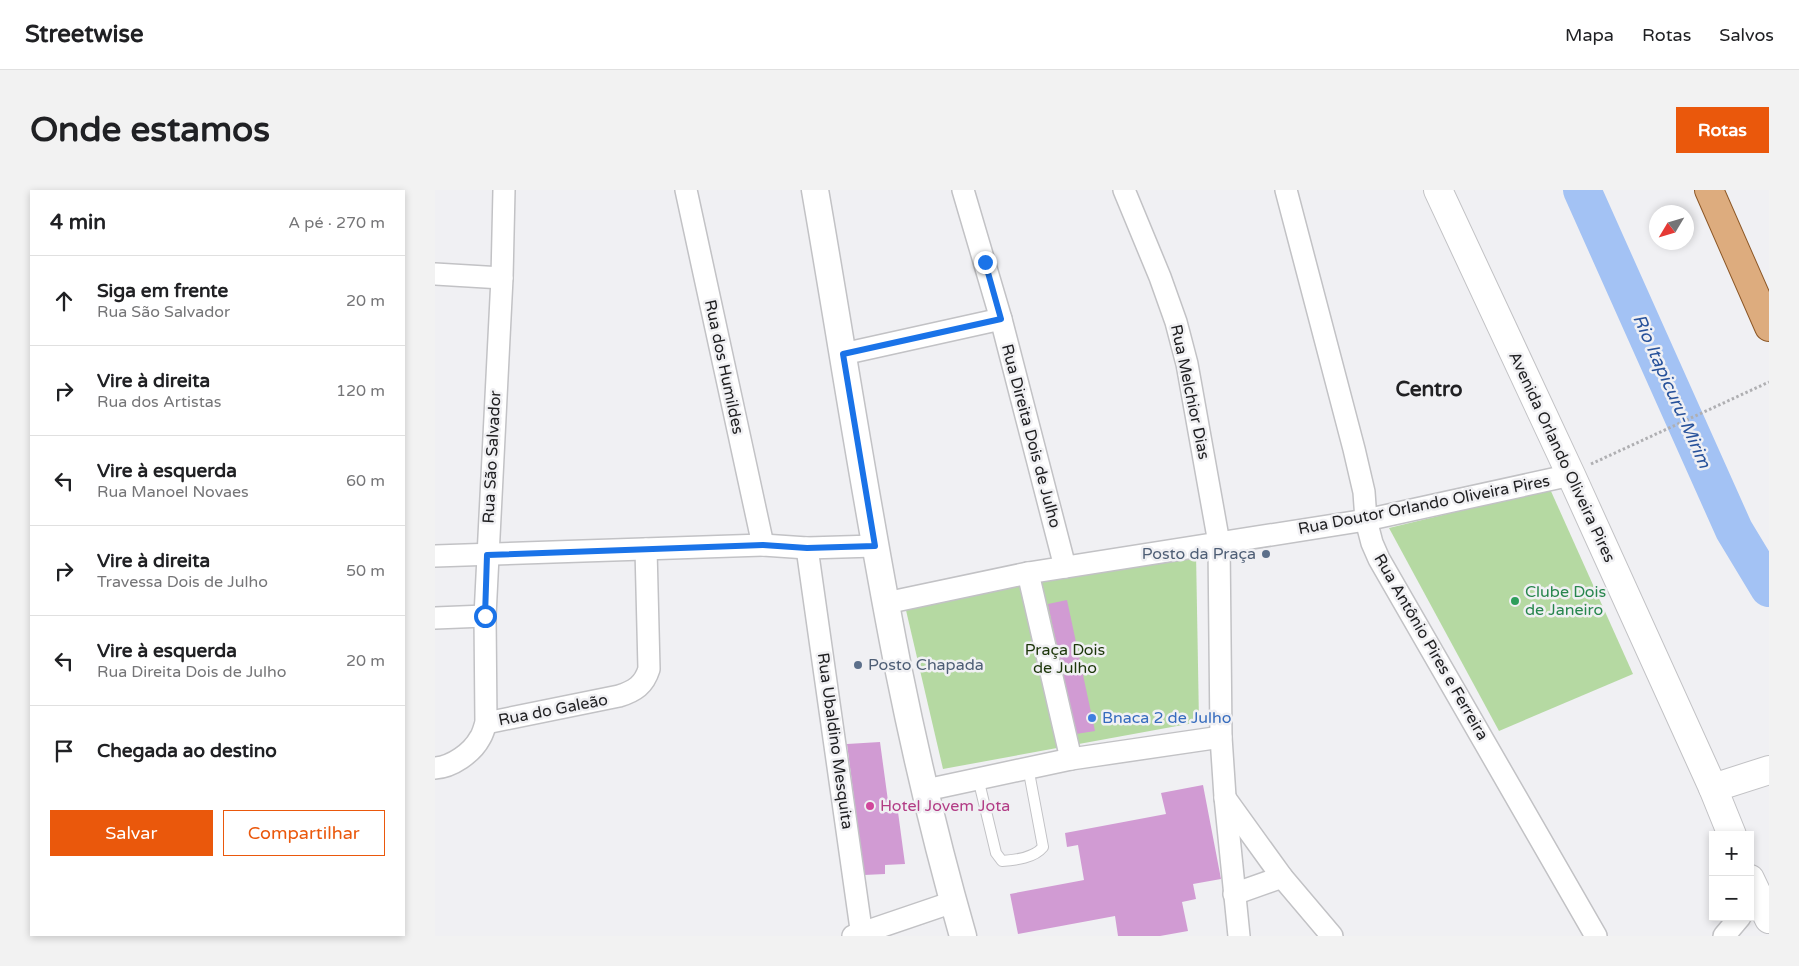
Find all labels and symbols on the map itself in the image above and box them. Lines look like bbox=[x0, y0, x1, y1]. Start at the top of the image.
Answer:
north arrow bbox=[1649, 205, 1694, 250]
route end bbox=[974, 251, 997, 274]
street label: Rua dos Humildes bbox=[700, 298, 748, 436]
water label: Rio Itapicuru-Mirim bbox=[1628, 311, 1716, 472]
street label: Rua Melchior Dias bbox=[1166, 323, 1214, 461]
street label: Rua Direita Dois de Julho bbox=[997, 342, 1065, 530]
street label: Avenida Orlando Oliveira Pires bbox=[1504, 348, 1620, 566]
district label: Centro bbox=[1395, 377, 1463, 402]
street label: Rua São Salvador bbox=[479, 389, 506, 524]
street label: Rua Doutor Orlando Oliveira Pires bbox=[1296, 471, 1552, 539]
place label: Posto da Praça bbox=[1142, 544, 1256, 564]
marker: Posto da Praça bbox=[1260, 548, 1272, 560]
street label: Rua Antônio Pires e Ferreira bbox=[1369, 550, 1493, 744]
place label: Clube Dois de Janeiro bbox=[1525, 582, 1606, 620]
marker: Clube Dois de Janeiro bbox=[1509, 595, 1521, 607]
route start bbox=[474, 605, 497, 628]
park label: Praça Dois de Julho bbox=[1025, 640, 1105, 678]
street label: Rua Ubaldino Mesquita bbox=[813, 652, 857, 830]
place label: Posto Chapada bbox=[868, 655, 984, 675]
marker: Posto Chapada bbox=[852, 659, 864, 671]
street label: Rua do Galeão bbox=[497, 690, 609, 730]
place label: Bnaca 2 de Julho bbox=[1102, 708, 1232, 728]
marker: Bnaca 2 de Julho bbox=[1086, 712, 1098, 724]
place label: Hotel Jovem Jota bbox=[880, 796, 1010, 816]
marker: Hotel Jovem Jota bbox=[864, 800, 876, 812]

